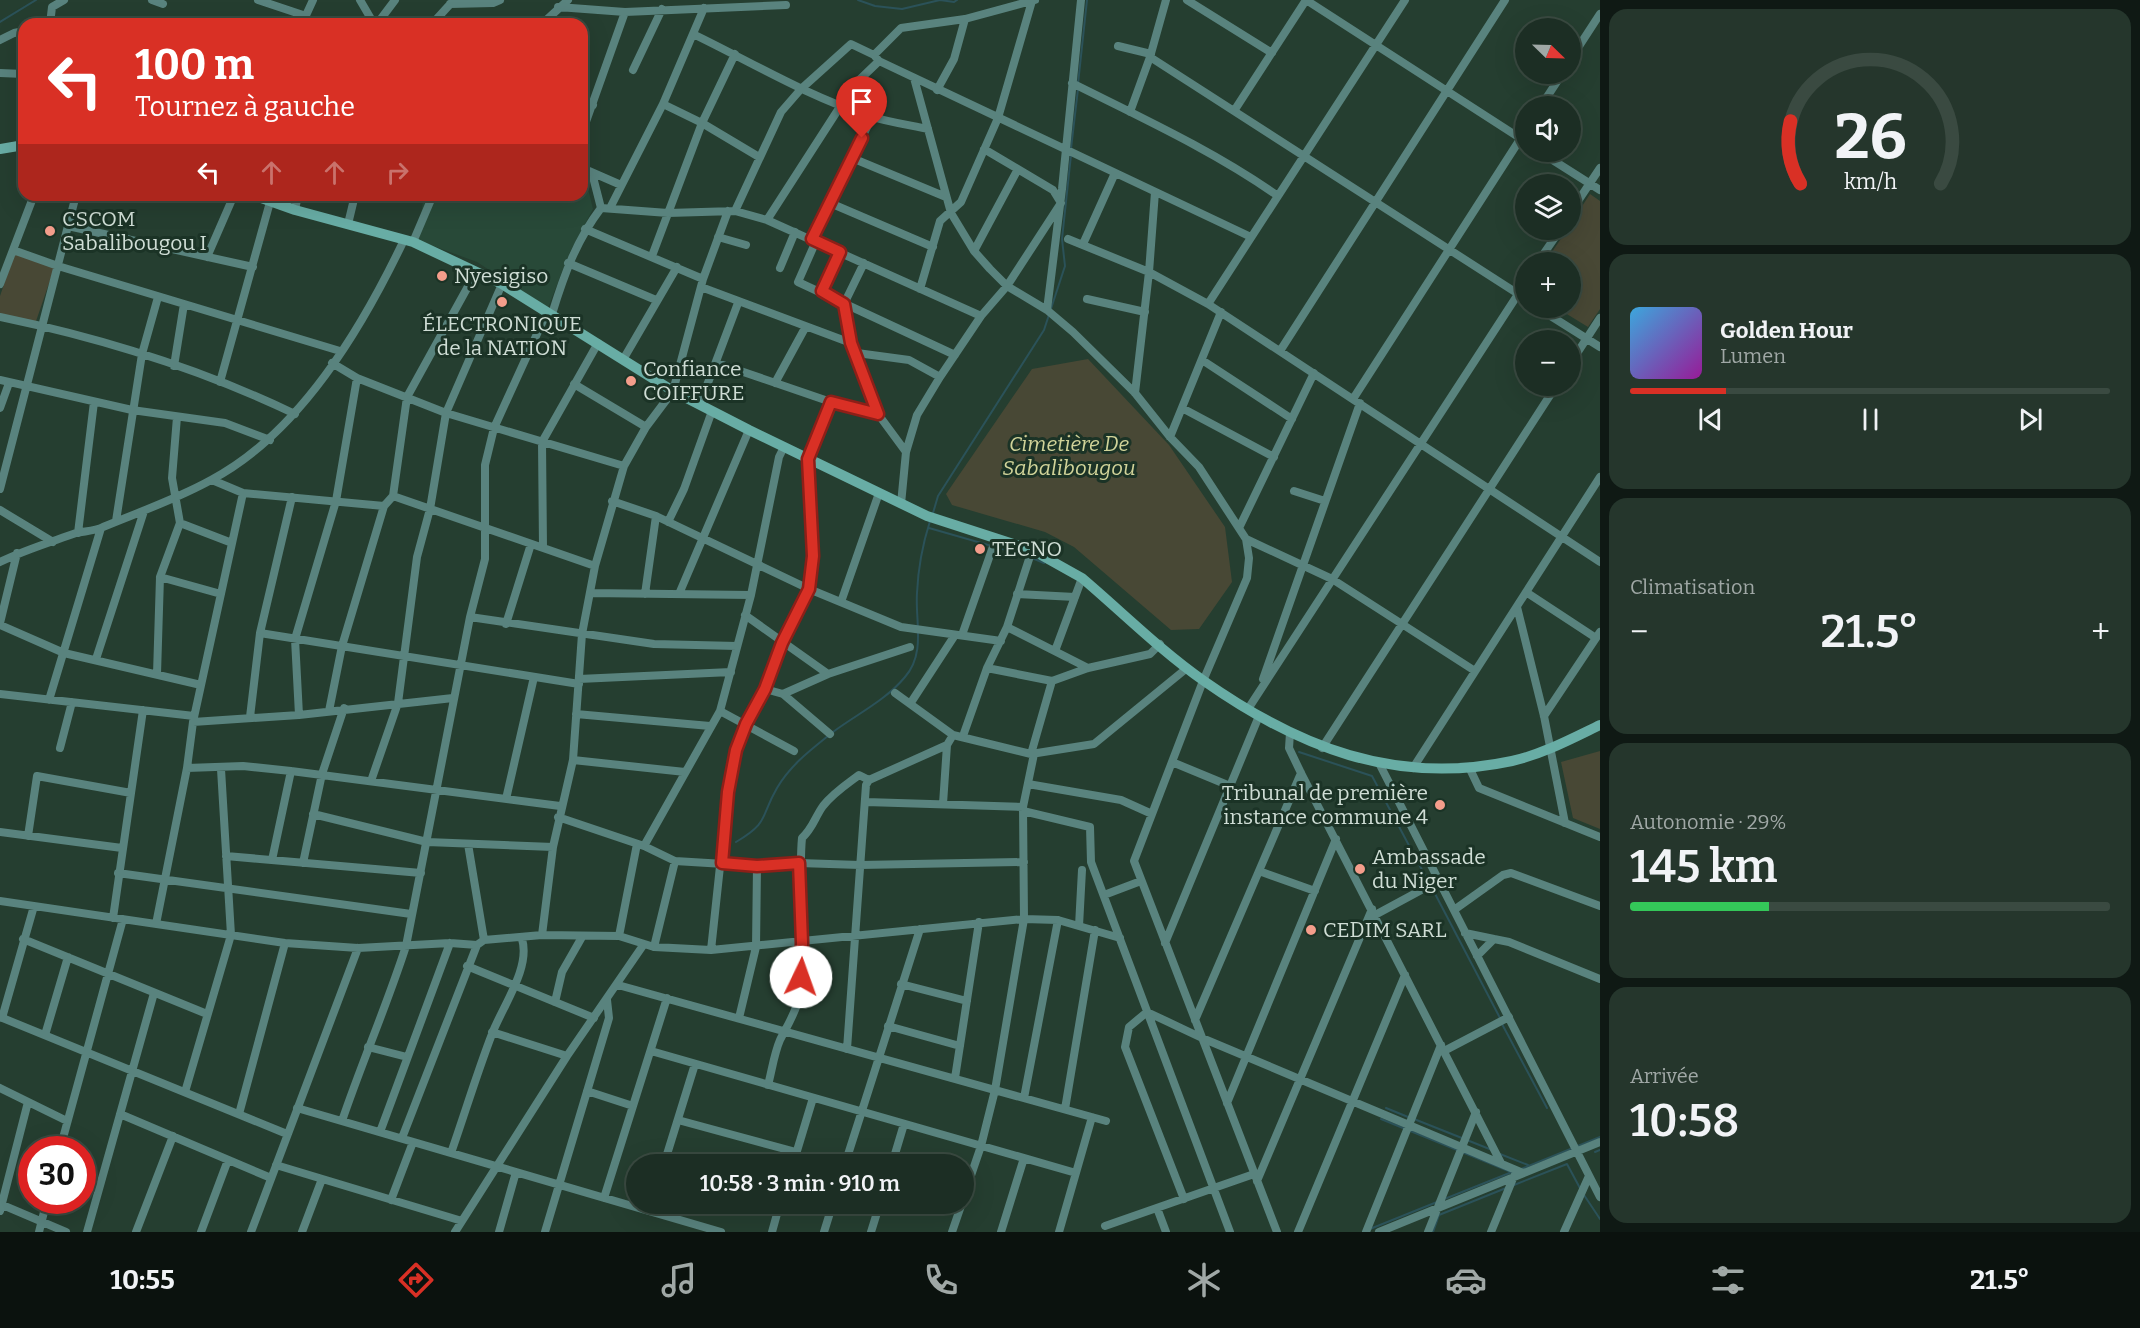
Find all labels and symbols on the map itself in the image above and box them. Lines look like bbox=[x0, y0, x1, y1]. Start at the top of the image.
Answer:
north arrow bbox=[1515, 18, 1581, 84]
pin bbox=[836, 76, 887, 138]
place label: CSCOM Sabalibougou I bbox=[62, 206, 207, 256]
marker: CSCOM Sabalibougou I bbox=[43, 224, 57, 238]
place label: Nyesigiso bbox=[454, 263, 548, 289]
marker: Nyesigiso bbox=[435, 269, 449, 283]
marker: ÉLECTRONIQUE de la NATION bbox=[495, 295, 509, 309]
place label: ÉLECTRONIQUE de la NATION bbox=[422, 311, 582, 361]
place label: Confiance COIFFURE bbox=[643, 356, 745, 406]
marker: Confiance COIFFURE bbox=[624, 374, 638, 388]
park label: Cimetière De Sabalibougou bbox=[1002, 431, 1136, 481]
place label: TECNO bbox=[992, 536, 1062, 562]
marker: TECNO bbox=[973, 542, 987, 556]
place label: Tribunal de première instance commune 4 bbox=[1222, 780, 1428, 830]
marker: Tribunal de première instance commune 4 bbox=[1433, 798, 1447, 812]
place label: Ambassade du Niger bbox=[1372, 844, 1486, 894]
marker: Ambassade du Niger bbox=[1353, 862, 1367, 876]
place label: CEDIM SARL bbox=[1323, 917, 1447, 943]
marker: CEDIM SARL bbox=[1304, 923, 1318, 937]
position arrow bbox=[769, 945, 833, 1009]
speed limit sign: 30 bbox=[18, 1136, 96, 1214]

